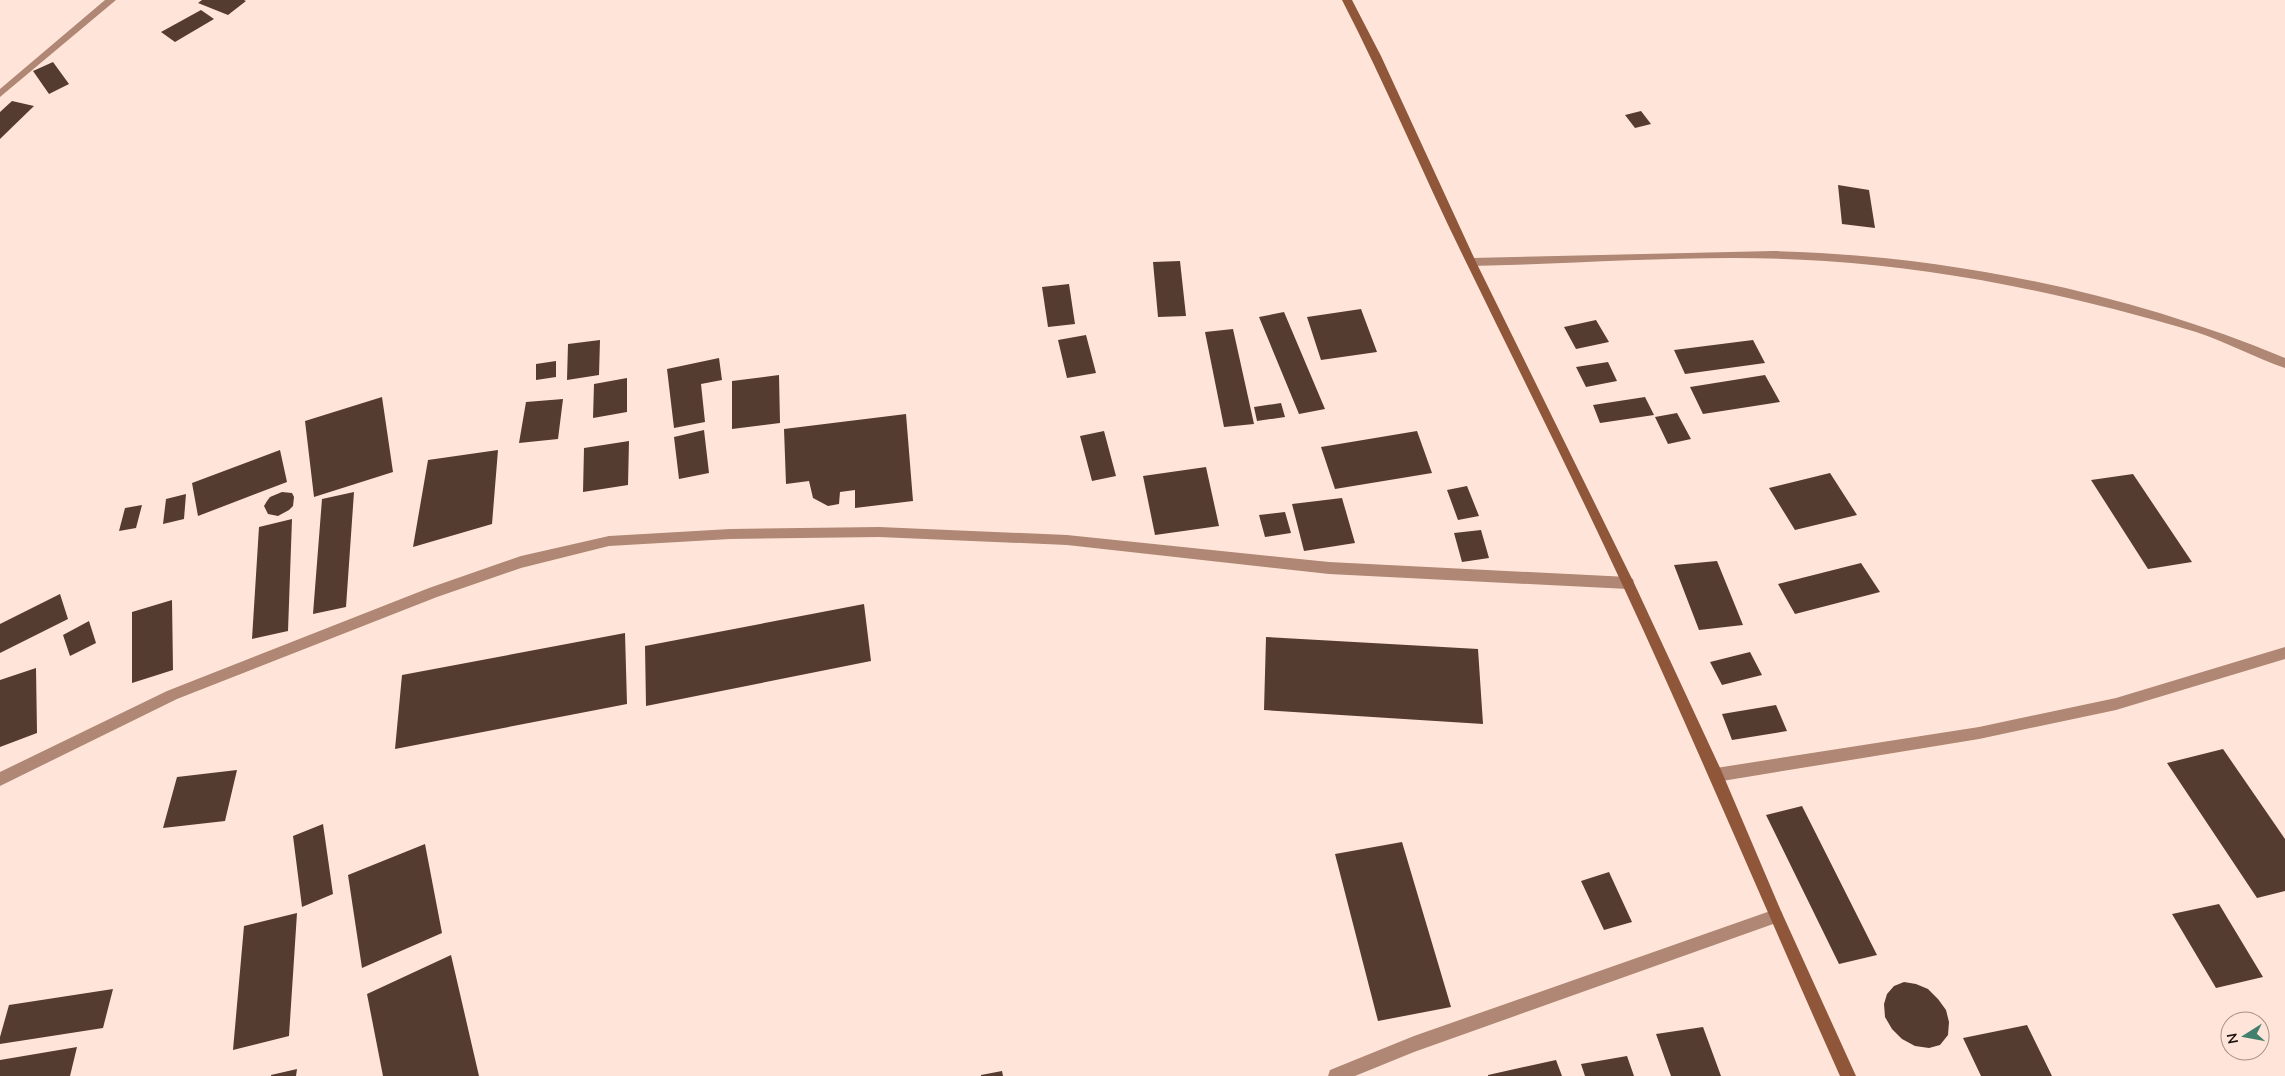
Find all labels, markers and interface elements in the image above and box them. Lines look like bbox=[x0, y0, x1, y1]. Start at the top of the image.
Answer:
north arrow bbox=[2220, 1011, 2270, 1061]
text: N bbox=[2222, 1032, 2242, 1045]

